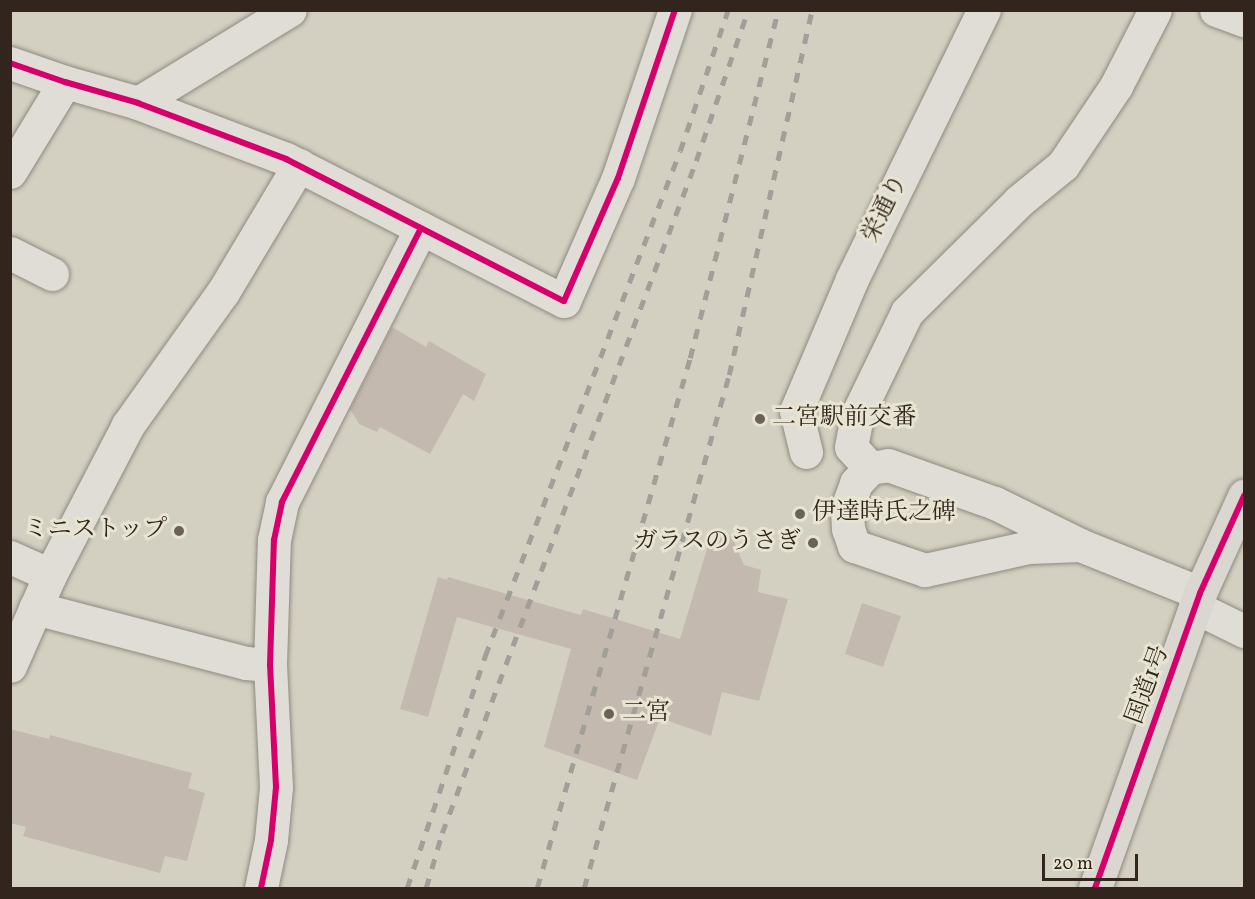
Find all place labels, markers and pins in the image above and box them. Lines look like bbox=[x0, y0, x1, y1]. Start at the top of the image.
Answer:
place label: 二宮駅前交番 bbox=[772, 405, 916, 433]
marker: 二宮駅前交番 bbox=[753, 412, 767, 426]
place label: 伊達時氏之碑 bbox=[812, 500, 956, 528]
marker: 伊達時氏之碑 bbox=[793, 507, 807, 521]
place label: ミニストップ bbox=[23, 517, 167, 545]
marker: ミニストップ bbox=[172, 524, 186, 538]
place label: ガラスのうさぎ bbox=[633, 529, 801, 557]
marker: ガラスのうさぎ bbox=[806, 536, 820, 550]
place label: 二宮 bbox=[622, 700, 670, 728]
marker: 二宮 bbox=[600, 705, 618, 723]

